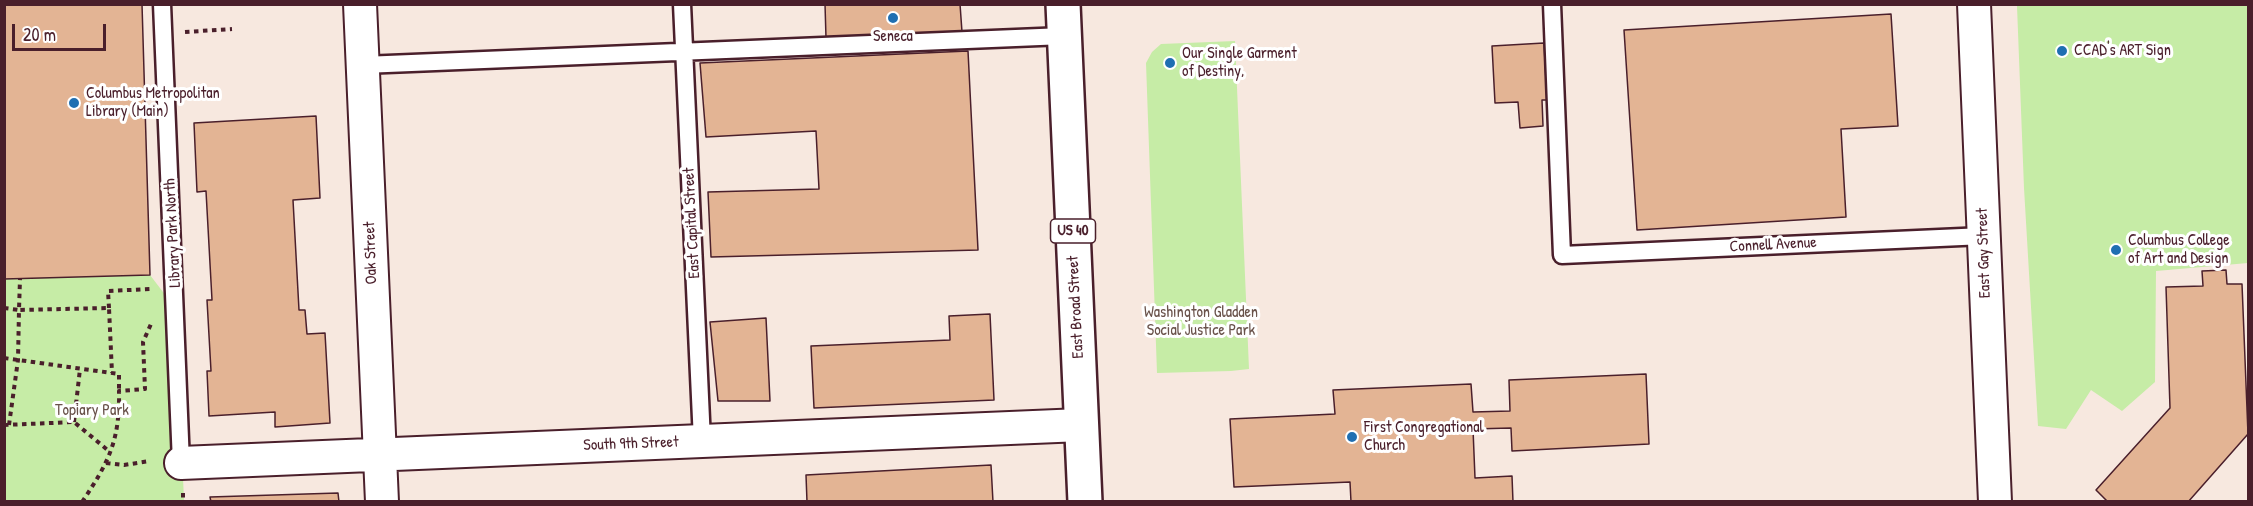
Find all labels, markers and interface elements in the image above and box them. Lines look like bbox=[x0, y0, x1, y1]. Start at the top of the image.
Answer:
marker: Seneca bbox=[886, 11, 900, 25]
scale bar bbox=[15, 12, 110, 50]
text: 20 m bbox=[23, 22, 56, 47]
place label: Seneca bbox=[873, 27, 913, 47]
place label: CCAD's ART Sign bbox=[2074, 41, 2171, 61]
place label: Our Single Garment of Destiny, bbox=[1182, 44, 1297, 82]
marker: CCAD's ART Sign bbox=[2055, 44, 2069, 58]
marker: Our Single Garment of Destiny, bbox=[1163, 56, 1177, 70]
place label: Columbus Metropolitan Library (Main) bbox=[86, 84, 220, 122]
marker: Columbus Metropolitan Library (Main) bbox=[67, 96, 81, 110]
street label: East Capital Street bbox=[680, 167, 704, 279]
street label: Library Park North bbox=[161, 178, 185, 288]
street label: East Gay Street bbox=[1973, 208, 1995, 298]
road number: US 40 bbox=[1050, 219, 1096, 243]
street label: Oak Street bbox=[360, 221, 382, 285]
place label: Columbus College of Art and Design bbox=[2128, 231, 2230, 269]
street label: Connell Avenue bbox=[1729, 233, 1817, 257]
marker: Columbus College of Art and Design bbox=[2109, 243, 2123, 257]
street label: East Broad Street bbox=[1064, 255, 1088, 359]
park label: Washington Gladden Social Justice Park bbox=[1144, 303, 1258, 341]
park label: Topiary Park bbox=[55, 401, 129, 421]
place label: First Congregational Church bbox=[1364, 418, 1484, 456]
marker: First Congregational Church bbox=[1345, 430, 1359, 444]
street label: South 9th Street bbox=[583, 433, 679, 455]

